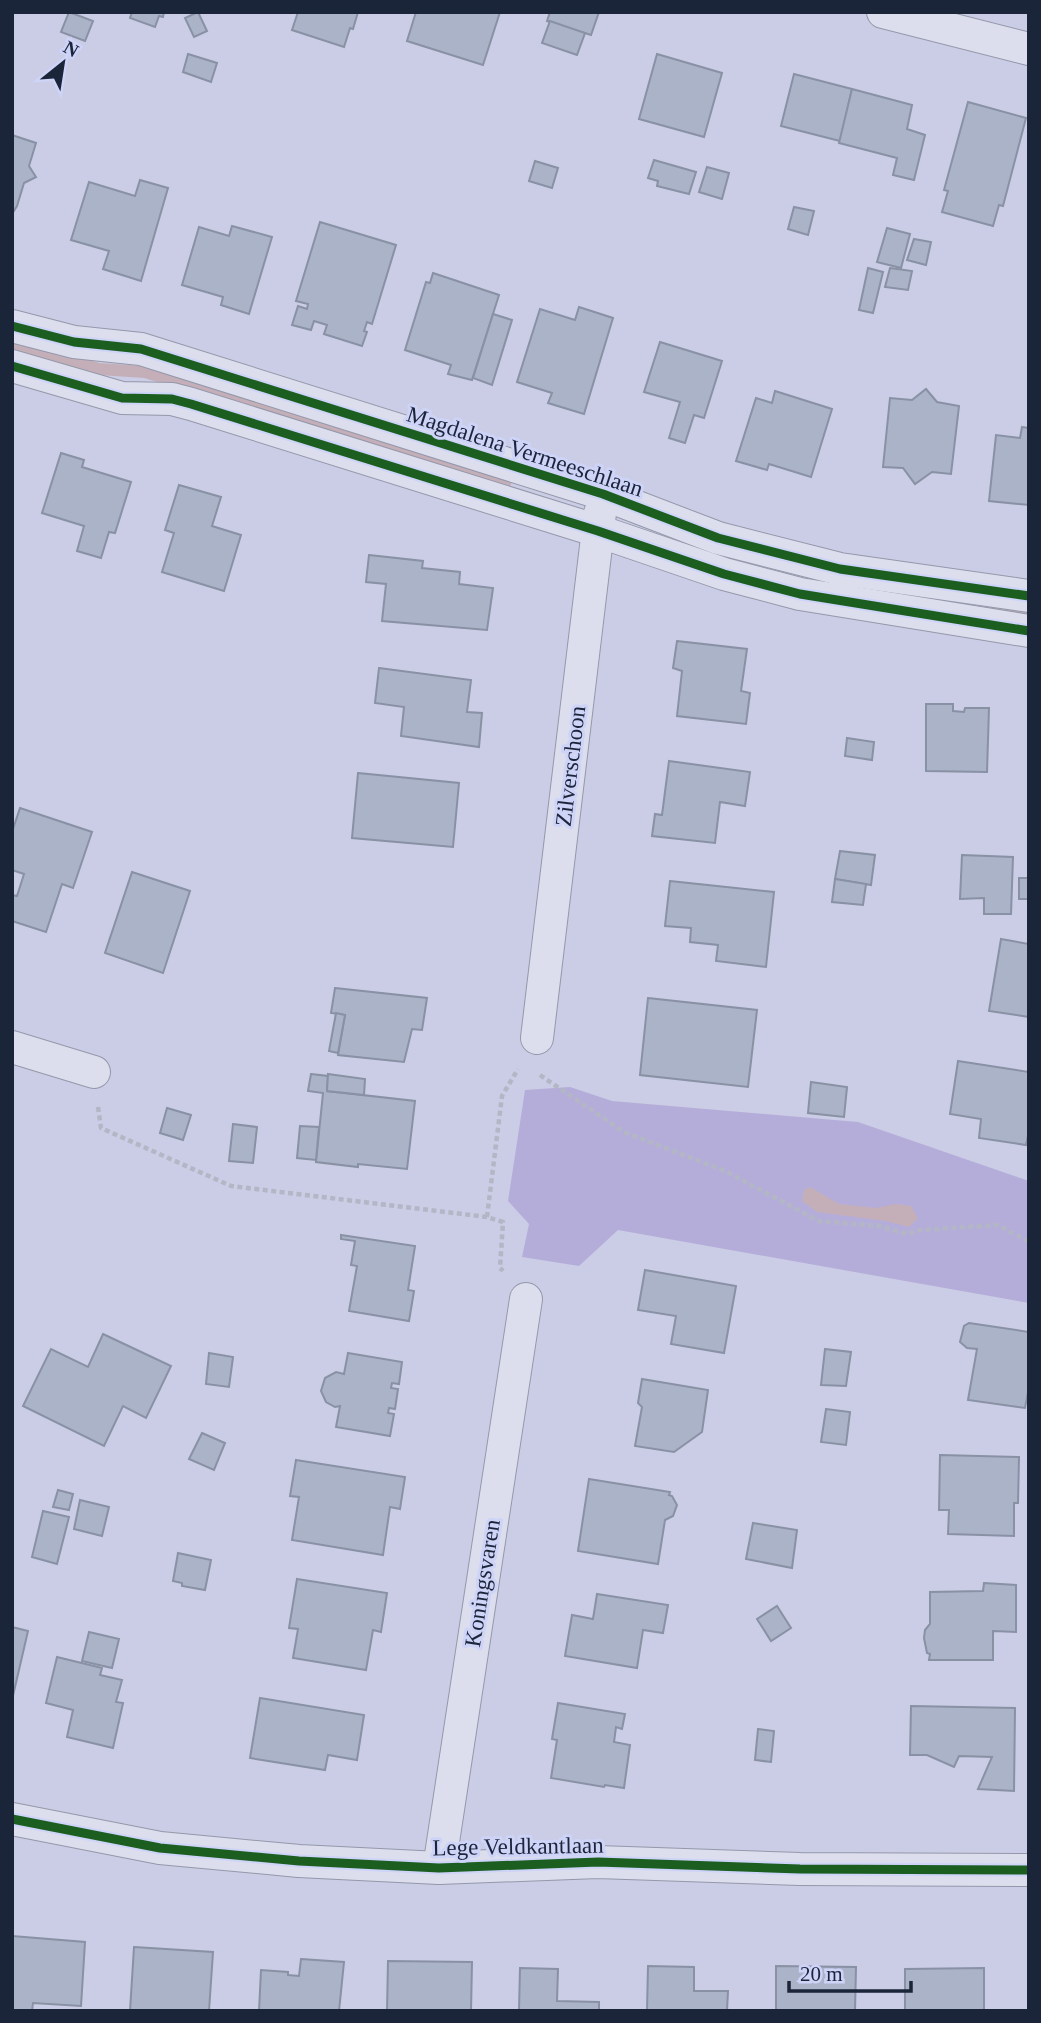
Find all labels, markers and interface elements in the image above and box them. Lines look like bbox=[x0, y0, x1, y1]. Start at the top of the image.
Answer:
north arrow bbox=[28, 28, 98, 98]
text: N bbox=[60, 36, 83, 61]
street label: Magdalena Vermeeschlaan bbox=[404, 401, 646, 502]
street label: Zilverschoon bbox=[551, 704, 590, 828]
street label: Koningsvaren bbox=[460, 1517, 505, 1649]
street label: Lege Veldkantlaan bbox=[432, 1832, 604, 1860]
scale bar bbox=[789, 1950, 912, 1994]
text: 20 m bbox=[800, 1962, 843, 1986]

